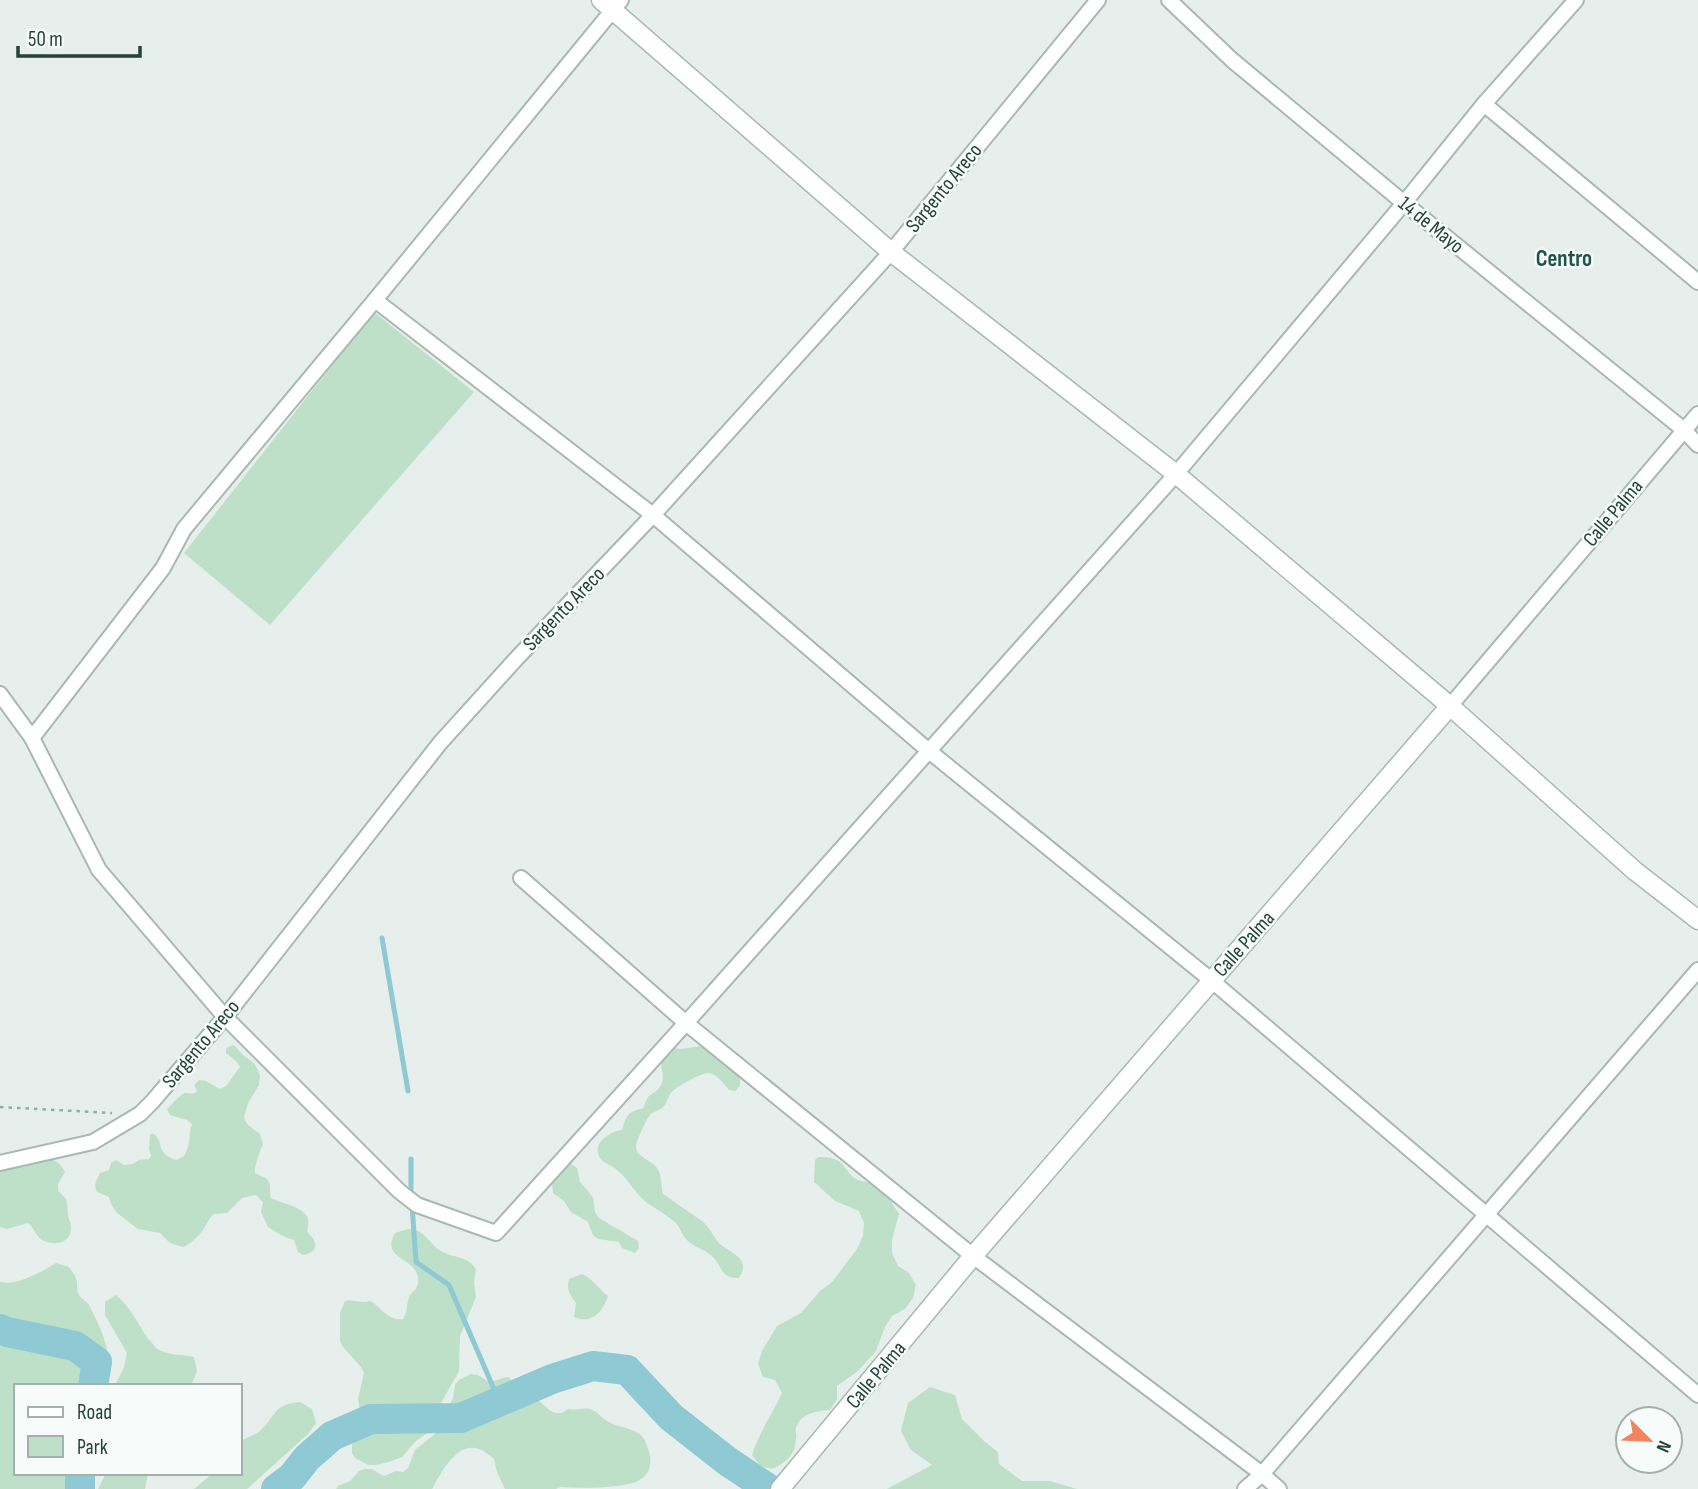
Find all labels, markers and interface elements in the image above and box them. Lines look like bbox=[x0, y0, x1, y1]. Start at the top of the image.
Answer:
scale bar bbox=[18, 14, 140, 58]
text: 50 m bbox=[28, 27, 63, 52]
street label: Sargento Areco bbox=[901, 138, 987, 238]
street label: 14 de Mayo bbox=[1393, 191, 1469, 259]
district label: Centro bbox=[1536, 245, 1592, 273]
street label: Calle Palma bbox=[1578, 474, 1648, 552]
street label: Sargento Areco bbox=[518, 562, 610, 656]
street label: Calle Palma bbox=[1208, 906, 1280, 982]
street label: Sargento Areco bbox=[157, 995, 245, 1093]
street label: Calle Palma bbox=[841, 1336, 911, 1414]
legend bbox=[14, 1384, 242, 1475]
text: Road bbox=[77, 1400, 112, 1425]
north arrow bbox=[1614, 1405, 1684, 1475]
text: Park bbox=[77, 1435, 108, 1460]
text: N bbox=[1651, 1437, 1676, 1456]

